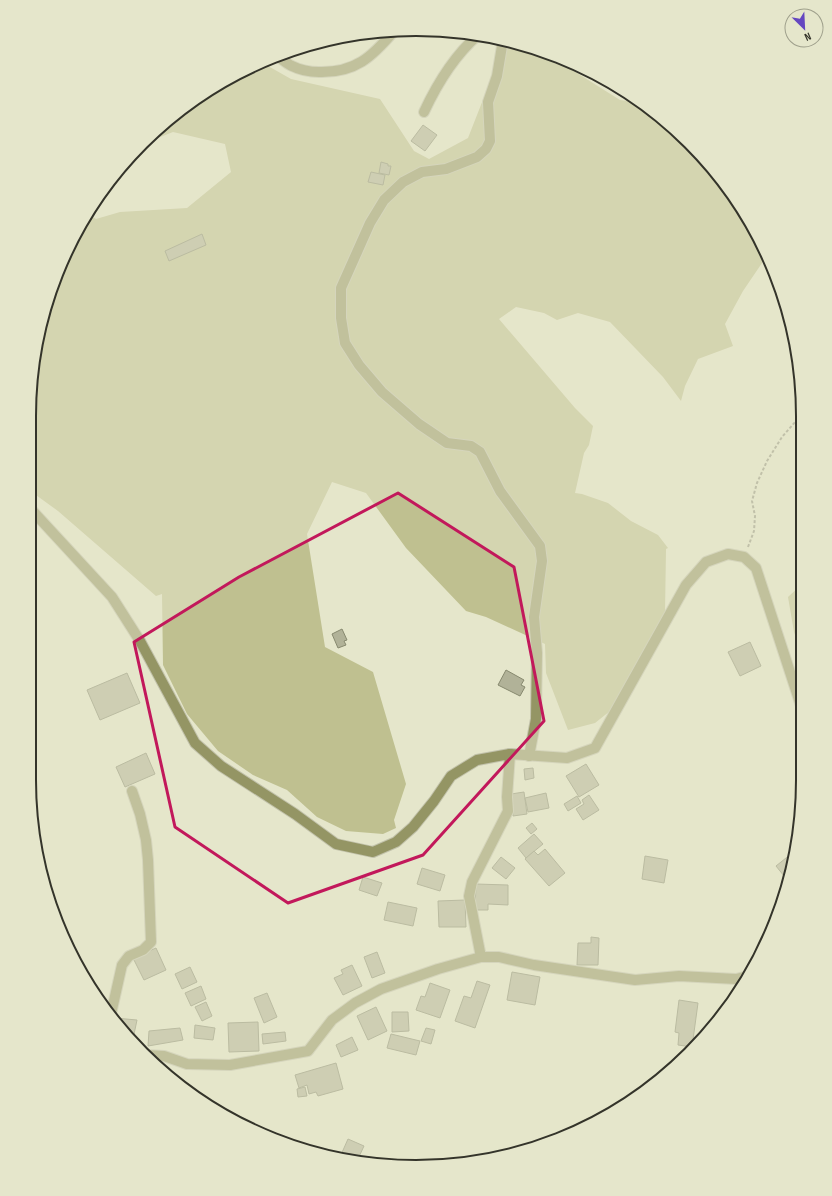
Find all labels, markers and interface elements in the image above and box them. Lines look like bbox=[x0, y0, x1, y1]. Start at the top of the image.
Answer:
north arrow bbox=[784, 8, 824, 48]
text: N bbox=[802, 30, 813, 44]

